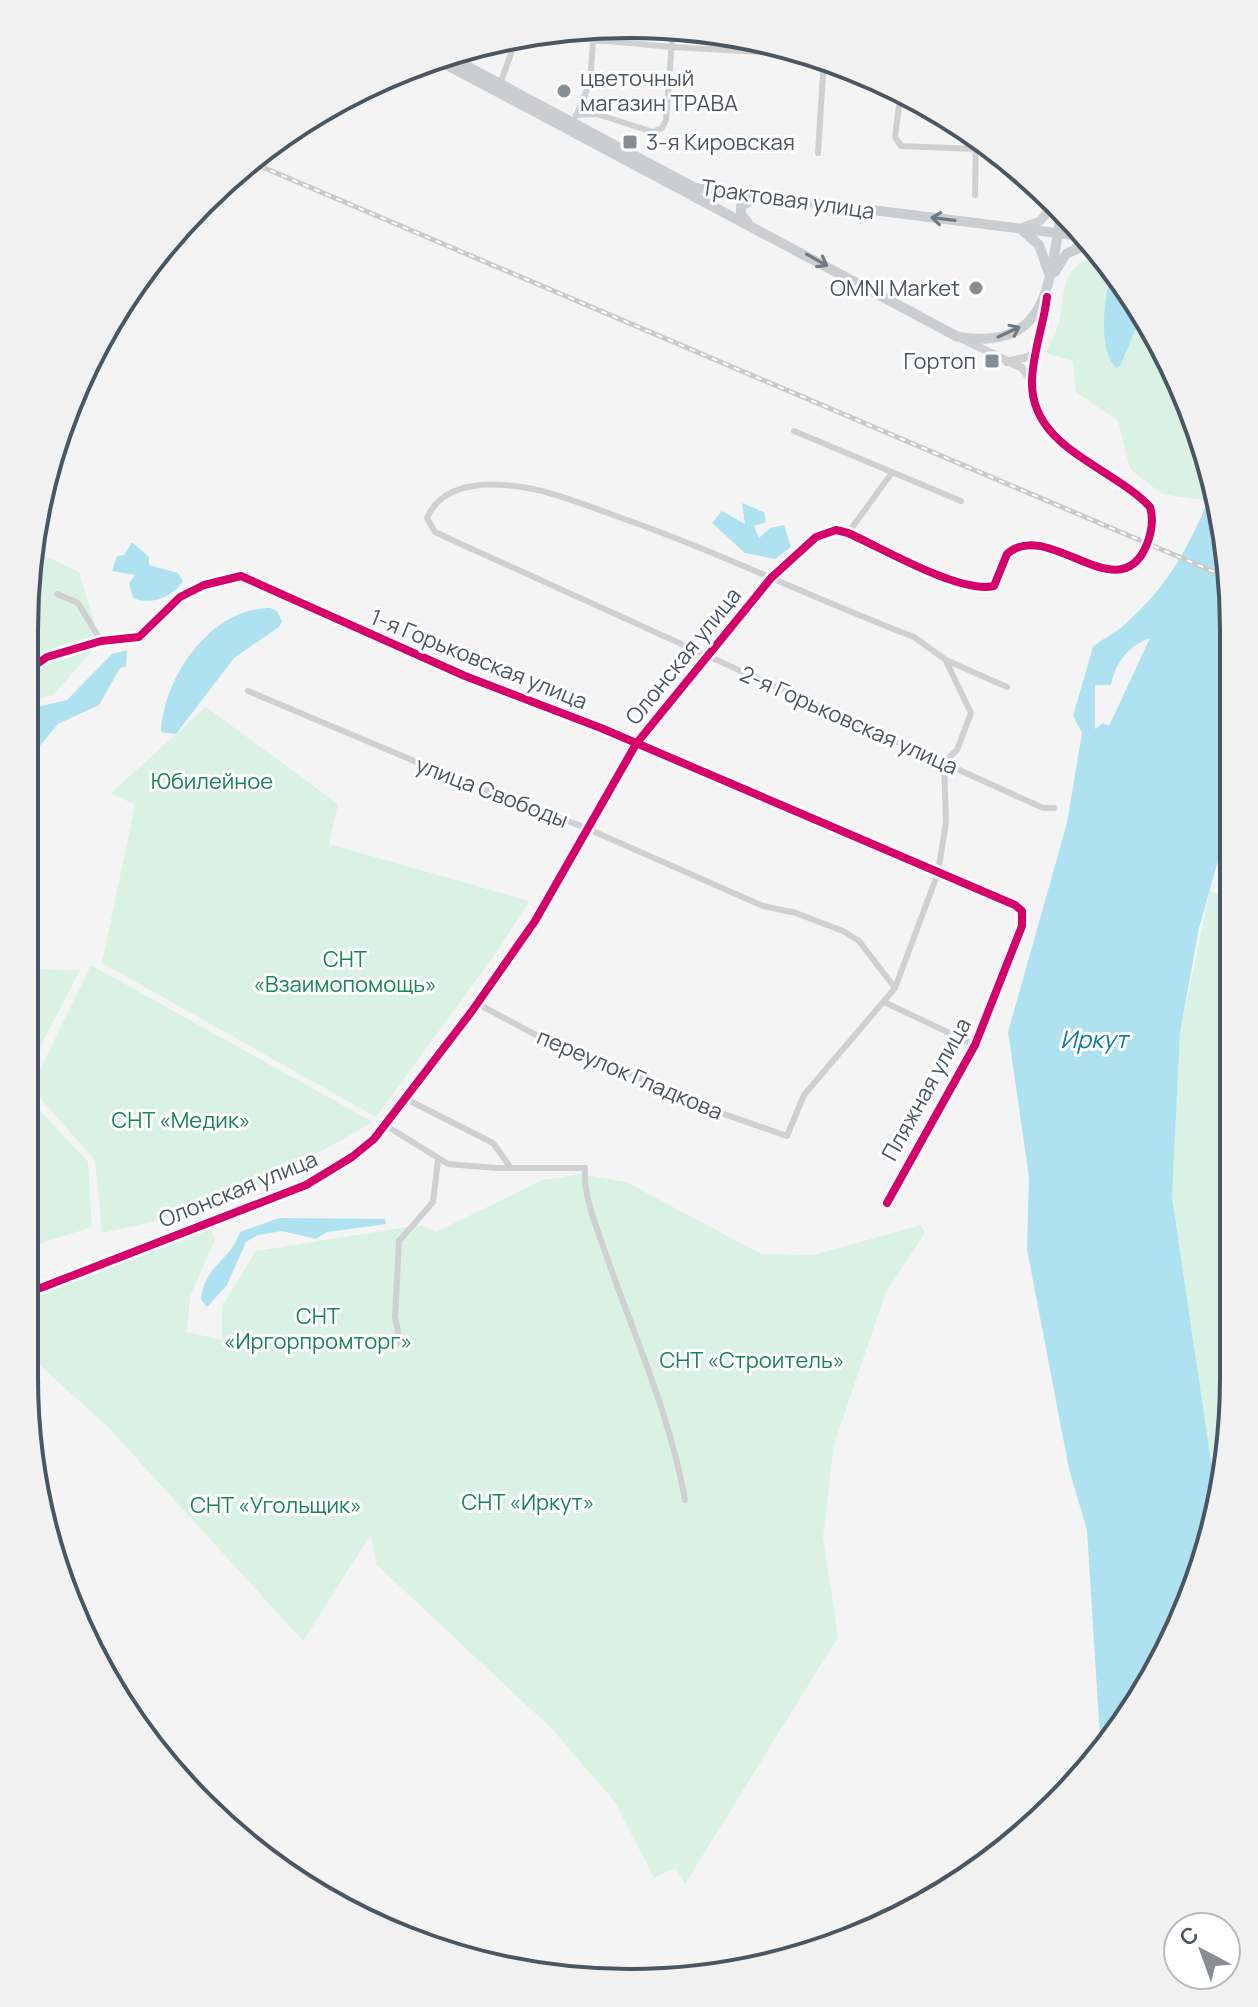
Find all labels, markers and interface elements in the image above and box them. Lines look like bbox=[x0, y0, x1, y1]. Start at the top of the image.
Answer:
place label: цветочный магазин ТРАВА bbox=[580, 63, 738, 118]
marker: цветочный магазин ТРАВА bbox=[555, 82, 573, 100]
place label: 3-я Кировская bbox=[646, 127, 795, 157]
marker: 3-я Кировская bbox=[621, 133, 639, 151]
street label: Трактовая улица bbox=[699, 172, 877, 226]
one-way arrow bbox=[930, 212, 957, 227]
one-way arrow bbox=[804, 253, 828, 269]
place label: OMNI Market bbox=[830, 273, 960, 303]
marker: OMNI Market bbox=[967, 279, 985, 297]
one-way arrow bbox=[997, 324, 1021, 339]
place label: Гортоп bbox=[904, 346, 976, 376]
marker: Гортоп bbox=[983, 352, 1001, 370]
street label: Олонская улица bbox=[618, 581, 748, 731]
street label: 1-я Горьковская улица bbox=[366, 602, 592, 716]
street label: 2-я Горьковская улица bbox=[735, 658, 963, 782]
street label: улица Свободы bbox=[412, 749, 572, 835]
park label: Юбилейное bbox=[151, 766, 273, 796]
park label: СНТ «Взаимопомощь» bbox=[253, 944, 437, 999]
street label: Пляжная улица bbox=[874, 1012, 978, 1166]
street label: переулок Гладкова bbox=[533, 1021, 727, 1127]
water label: Иркут bbox=[1060, 1022, 1131, 1055]
park label: СНТ «Медик» bbox=[111, 1105, 251, 1135]
street label: Олонская улица bbox=[154, 1144, 322, 1234]
park label: СНТ «Иргорпромторг» bbox=[224, 1301, 412, 1356]
park label: СНТ «Строитель» bbox=[659, 1345, 845, 1375]
park label: СНТ «Иркут» bbox=[462, 1487, 594, 1517]
park label: СНТ «Угольщик» bbox=[190, 1490, 362, 1520]
north arrow bbox=[1162, 1911, 1242, 1991]
text: С bbox=[1173, 1919, 1205, 1953]

